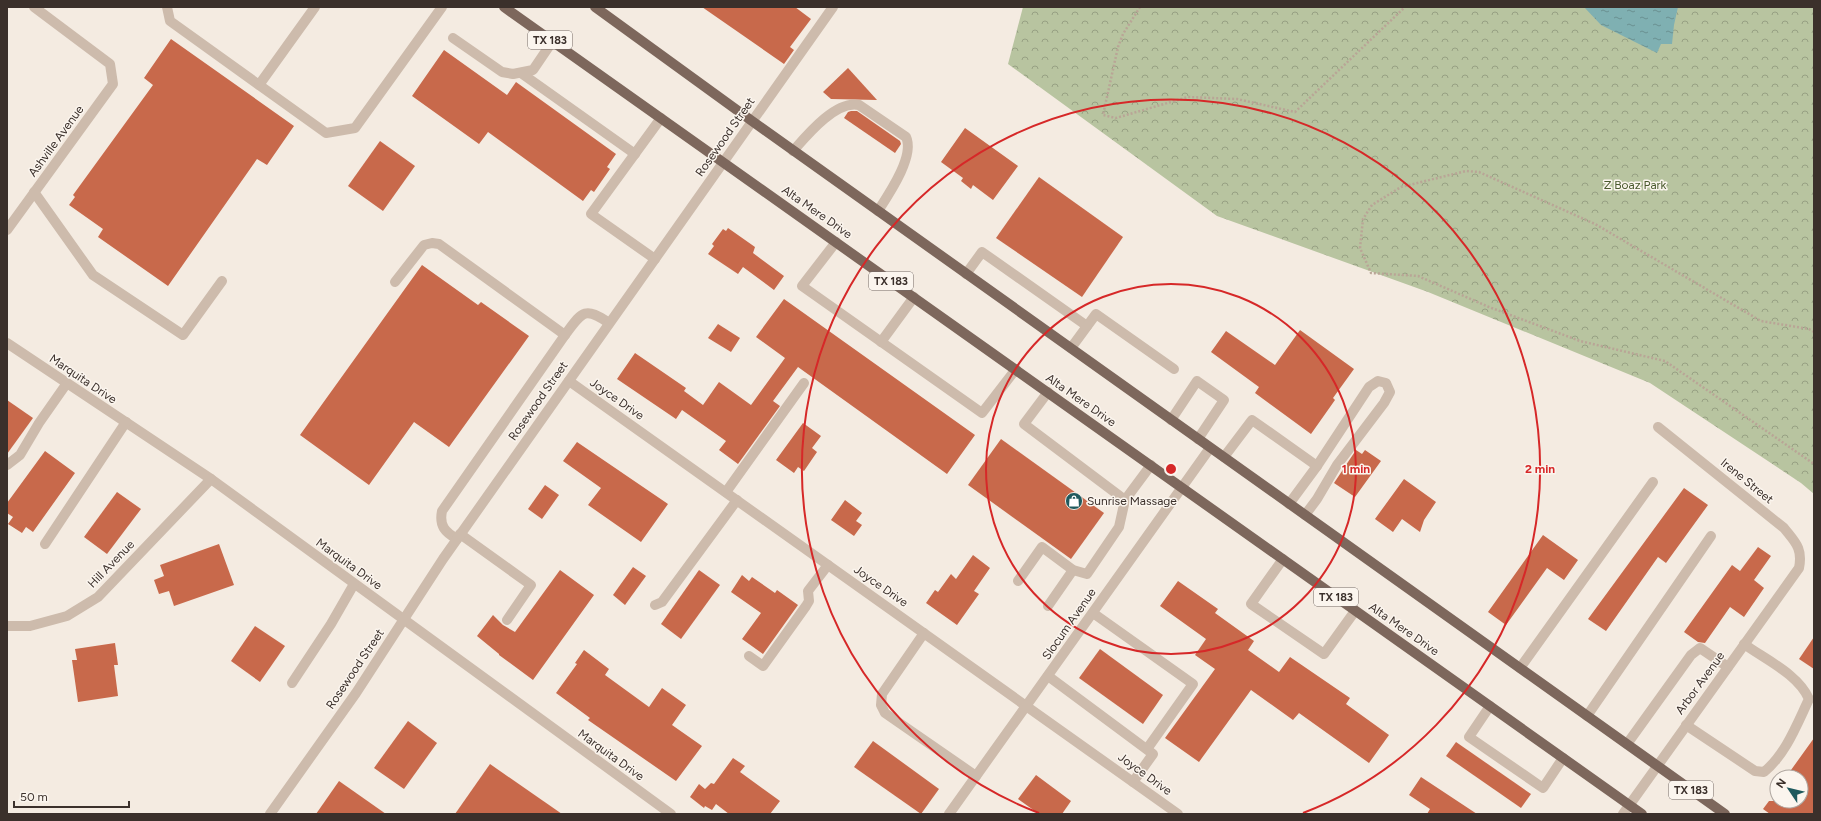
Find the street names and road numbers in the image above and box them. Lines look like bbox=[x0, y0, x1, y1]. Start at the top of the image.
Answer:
road number: TX 183 bbox=[528, 31, 572, 49]
street label: Rosewood Street bbox=[693, 94, 758, 179]
street label: Ashville Avenue bbox=[25, 102, 87, 179]
street label: Alta Mere Drive bbox=[779, 183, 855, 242]
road number: TX 183 bbox=[869, 272, 913, 290]
street label: Marquita Drive bbox=[47, 351, 120, 407]
street label: Rosewood Street bbox=[506, 358, 571, 443]
street label: Alta Mere Drive bbox=[1043, 371, 1119, 430]
street label: Joyce Drive bbox=[587, 375, 647, 423]
street label: Irene Street bbox=[1718, 456, 1777, 507]
street label: Marquita Drive bbox=[313, 535, 385, 593]
street label: Hill Avenue bbox=[85, 537, 137, 591]
street label: Joyce Drive bbox=[851, 562, 911, 610]
street label: Slocum Avenue bbox=[1039, 585, 1099, 662]
road number: TX 183 bbox=[1314, 588, 1358, 606]
street label: Alta Mere Drive bbox=[1366, 600, 1442, 659]
street label: Rosewood Street bbox=[323, 626, 387, 712]
street label: Arbor Avenue bbox=[1673, 649, 1728, 717]
street label: Marquita Drive bbox=[575, 726, 647, 784]
street label: Joyce Drive bbox=[1115, 750, 1175, 798]
road number: TX 183 bbox=[1669, 781, 1713, 799]

